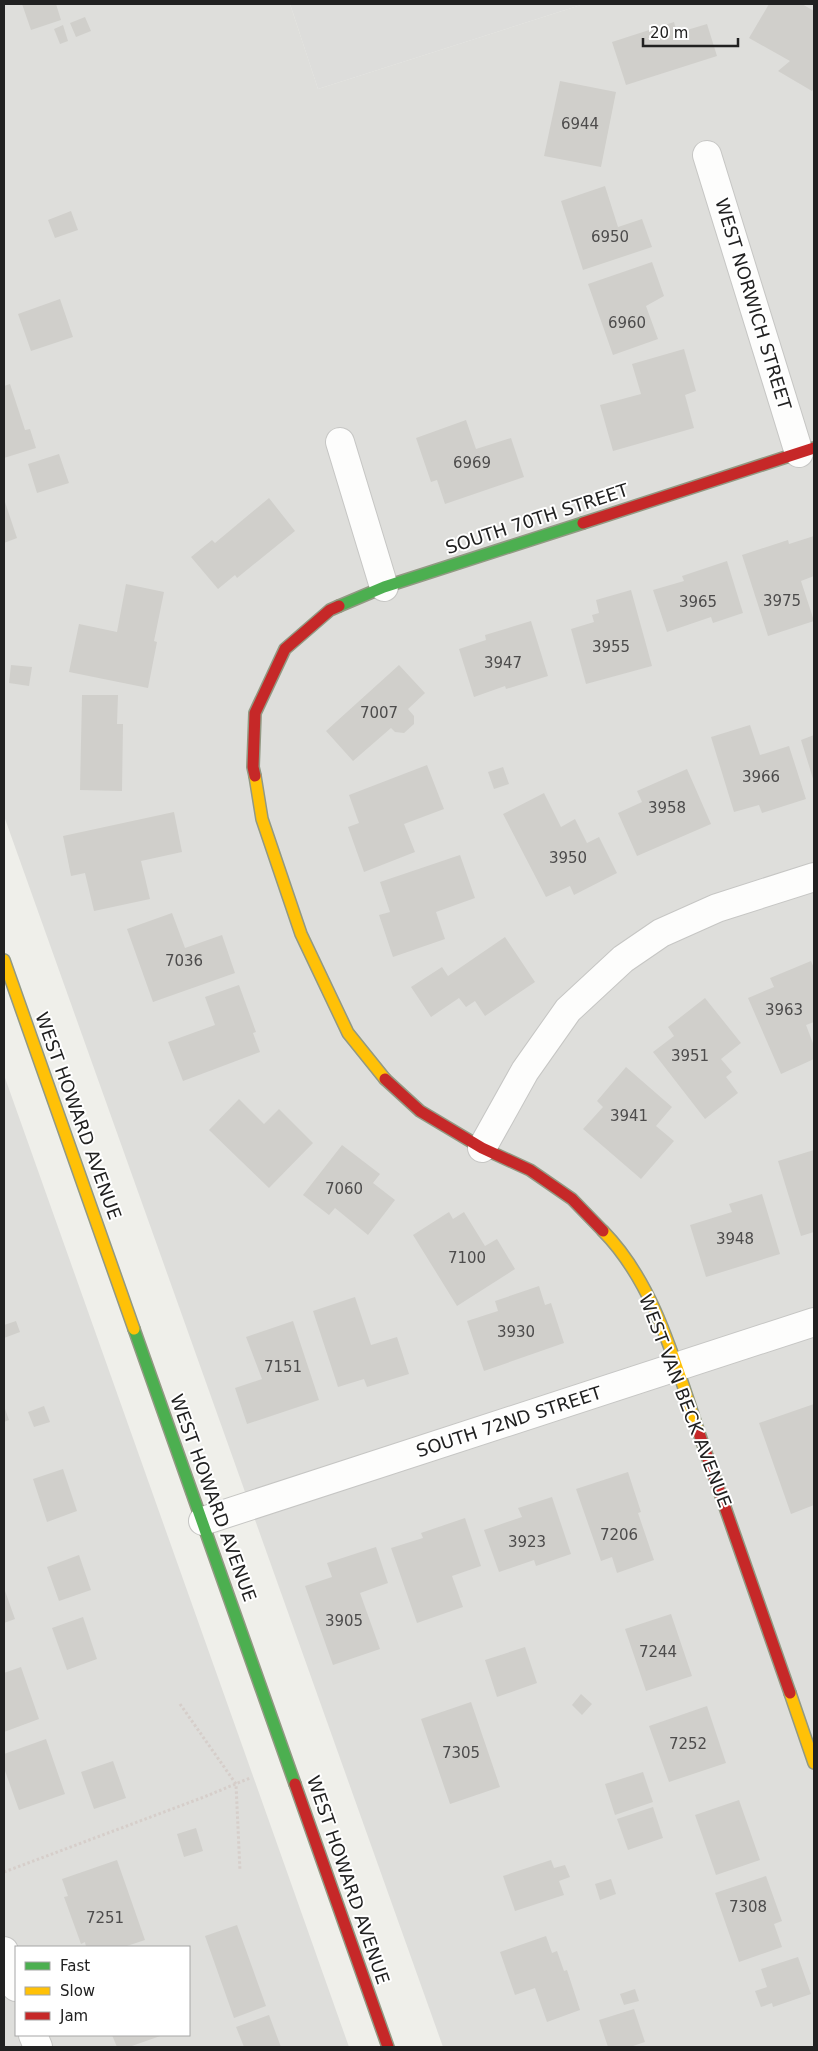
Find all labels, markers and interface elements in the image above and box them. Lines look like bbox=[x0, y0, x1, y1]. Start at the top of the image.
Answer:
scale bar bbox=[643, 15, 738, 47]
text: 20 m bbox=[650, 24, 688, 42]
house number: 6944 bbox=[561, 115, 599, 133]
street label: WEST NORWICH STREET bbox=[711, 195, 796, 413]
house number: 6950 bbox=[591, 228, 629, 246]
house number: 6960 bbox=[608, 314, 646, 332]
house number: 6969 bbox=[453, 454, 491, 472]
street label: SOUTH 70TH STREET bbox=[443, 479, 632, 558]
house number: 3975 bbox=[763, 592, 801, 610]
house number: 3965 bbox=[679, 593, 717, 611]
house number: 3955 bbox=[592, 638, 630, 656]
house number: 3947 bbox=[484, 654, 522, 672]
house number: 7007 bbox=[360, 704, 398, 722]
house number: 3966 bbox=[742, 768, 780, 786]
house number: 3958 bbox=[648, 799, 686, 817]
house number: 3950 bbox=[549, 849, 587, 867]
house number: 7036 bbox=[165, 952, 203, 970]
house number: 3963 bbox=[765, 1001, 803, 1019]
street label: WEST HOWARD AVENUE bbox=[31, 1009, 126, 1222]
house number: 3951 bbox=[671, 1047, 709, 1065]
house number: 3941 bbox=[610, 1107, 648, 1125]
house number: 7060 bbox=[325, 1180, 363, 1198]
house number: 3948 bbox=[716, 1230, 754, 1248]
house number: 7100 bbox=[448, 1249, 486, 1267]
street label: WEST VAN BECK AVENUE bbox=[635, 1291, 736, 1510]
house number: 3930 bbox=[497, 1323, 535, 1341]
house number: 7151 bbox=[264, 1358, 302, 1376]
street label: SOUTH 72ND STREET bbox=[414, 1381, 605, 1461]
street label: WEST HOWARD AVENUE bbox=[166, 1391, 261, 1604]
house number: 7206 bbox=[600, 1526, 638, 1544]
house number: 3923 bbox=[508, 1533, 546, 1551]
house number: 3905 bbox=[325, 1612, 363, 1630]
house number: 7244 bbox=[639, 1643, 677, 1661]
house number: 7252 bbox=[669, 1735, 707, 1753]
house number: 7305 bbox=[442, 1744, 480, 1762]
street label: WEST HOWARD AVENUE bbox=[303, 1773, 394, 1987]
house number: 7308 bbox=[729, 1898, 767, 1916]
house number: 7251 bbox=[86, 1909, 124, 1927]
legend bbox=[15, 1946, 190, 2036]
text: Fast bbox=[60, 1957, 90, 1975]
text: Slow bbox=[60, 1982, 95, 2000]
text: Jam bbox=[59, 2007, 88, 2025]

